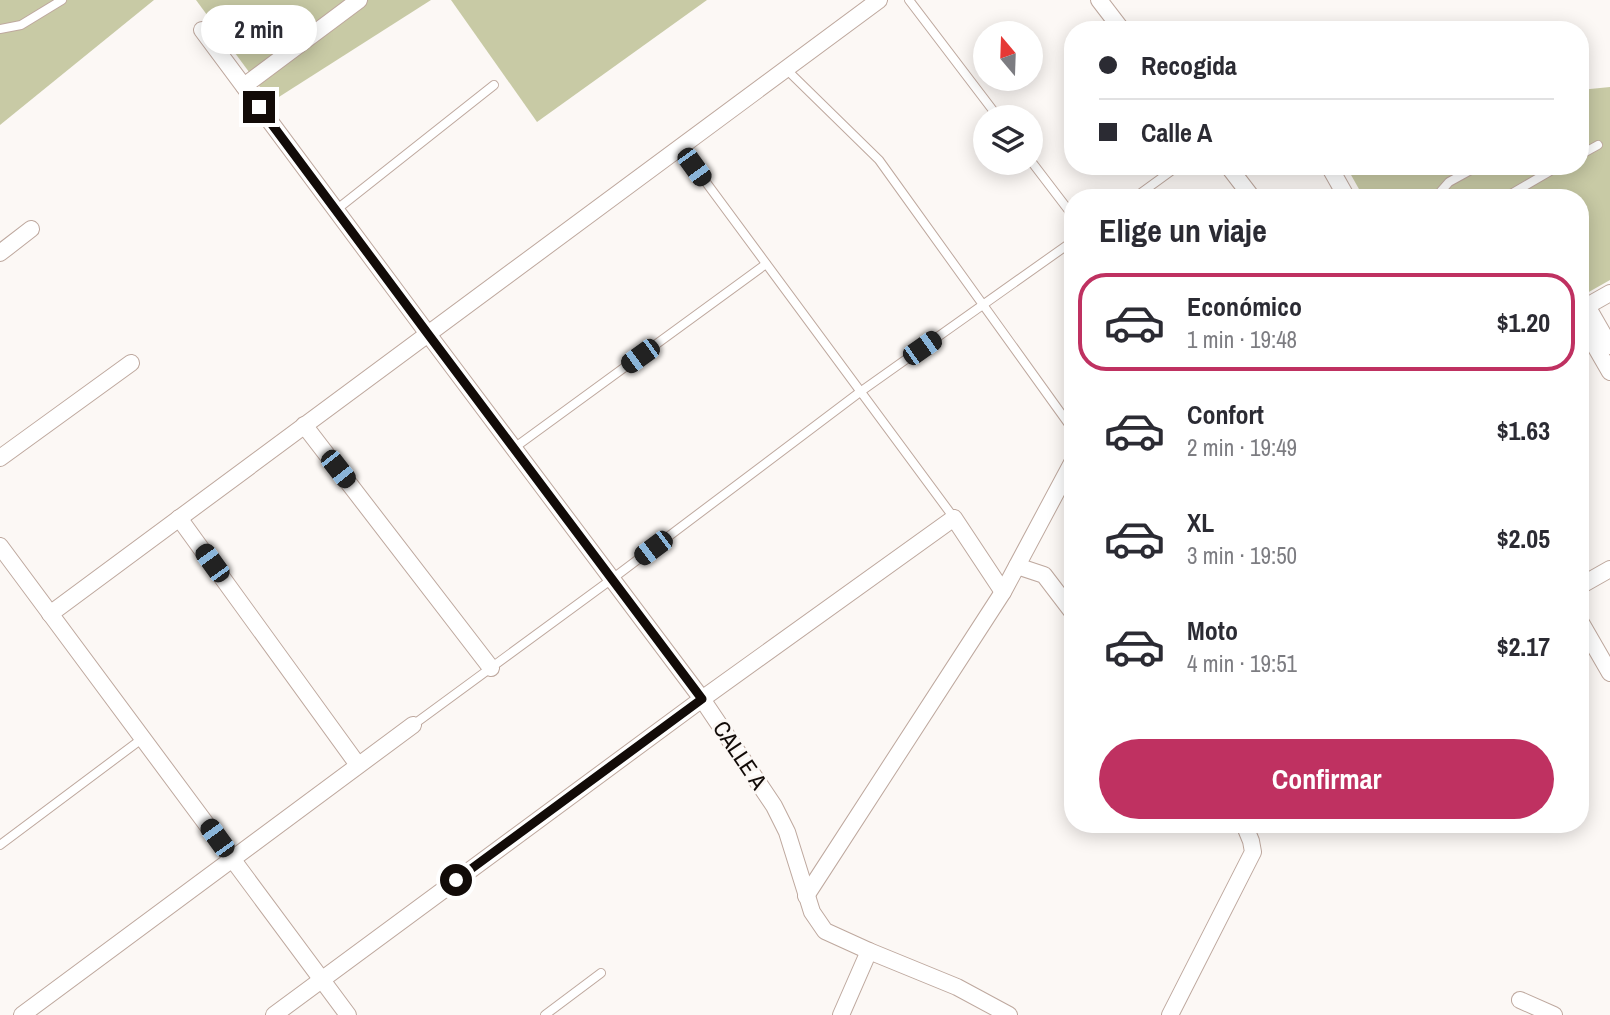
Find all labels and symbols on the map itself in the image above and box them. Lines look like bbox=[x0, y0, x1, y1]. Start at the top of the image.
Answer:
callout: 2 min bbox=[201, 6, 317, 55]
north arrow bbox=[973, 21, 1043, 91]
route end bbox=[243, 91, 275, 123]
car bbox=[674, 144, 715, 190]
car bbox=[899, 327, 946, 369]
car bbox=[617, 335, 664, 377]
car bbox=[317, 446, 360, 492]
car bbox=[630, 527, 677, 569]
car bbox=[192, 540, 233, 586]
street label: CALLE A bbox=[706, 714, 775, 795]
car bbox=[197, 815, 238, 861]
route start bbox=[440, 864, 472, 896]

